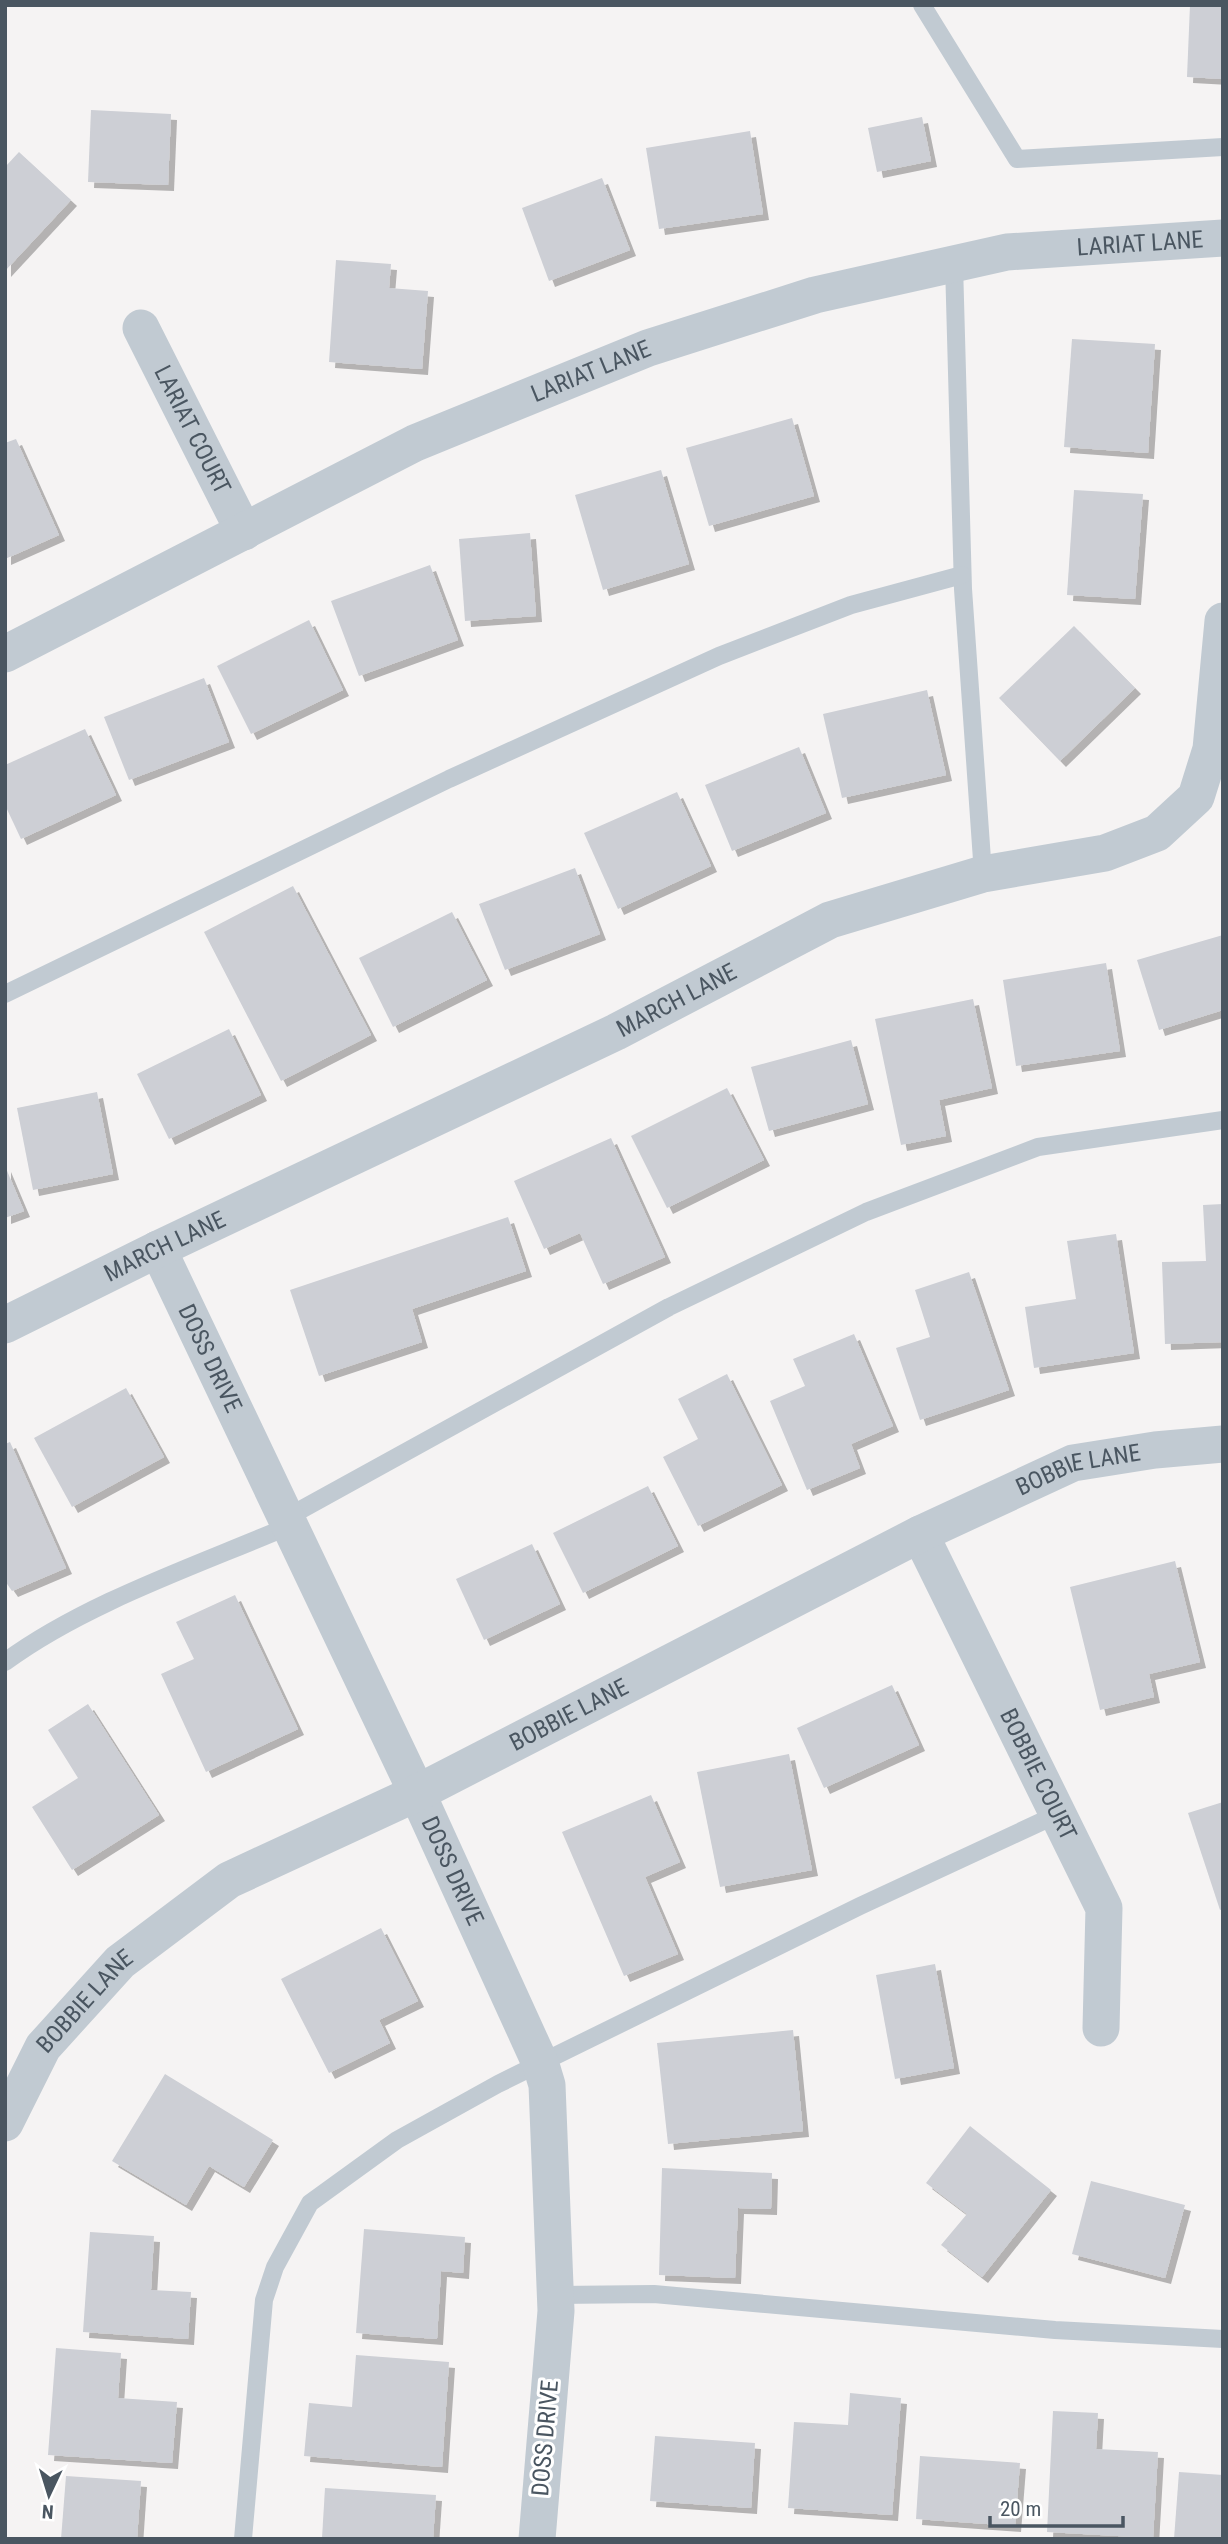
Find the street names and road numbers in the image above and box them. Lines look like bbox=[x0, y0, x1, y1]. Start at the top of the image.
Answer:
street label: LARIAT LANE bbox=[1076, 225, 1204, 261]
street label: LARIAT LANE bbox=[527, 334, 655, 408]
street label: LARIAT COURT bbox=[148, 361, 236, 499]
street label: MARCH LANE bbox=[612, 957, 741, 1043]
street label: MARCH LANE bbox=[99, 1205, 230, 1288]
street label: DOSS DRIVE bbox=[172, 1300, 248, 1417]
street label: BOBBIE LANE bbox=[1011, 1438, 1143, 1502]
street label: BOBBIE LANE bbox=[505, 1673, 633, 1757]
street label: BOBBIE COURT bbox=[994, 1704, 1082, 1845]
street label: DOSS DRIVE bbox=[416, 1812, 489, 1930]
street label: BOBBIE LANE bbox=[31, 1944, 138, 2058]
street label: DOSS DRIVE bbox=[526, 2379, 564, 2497]

